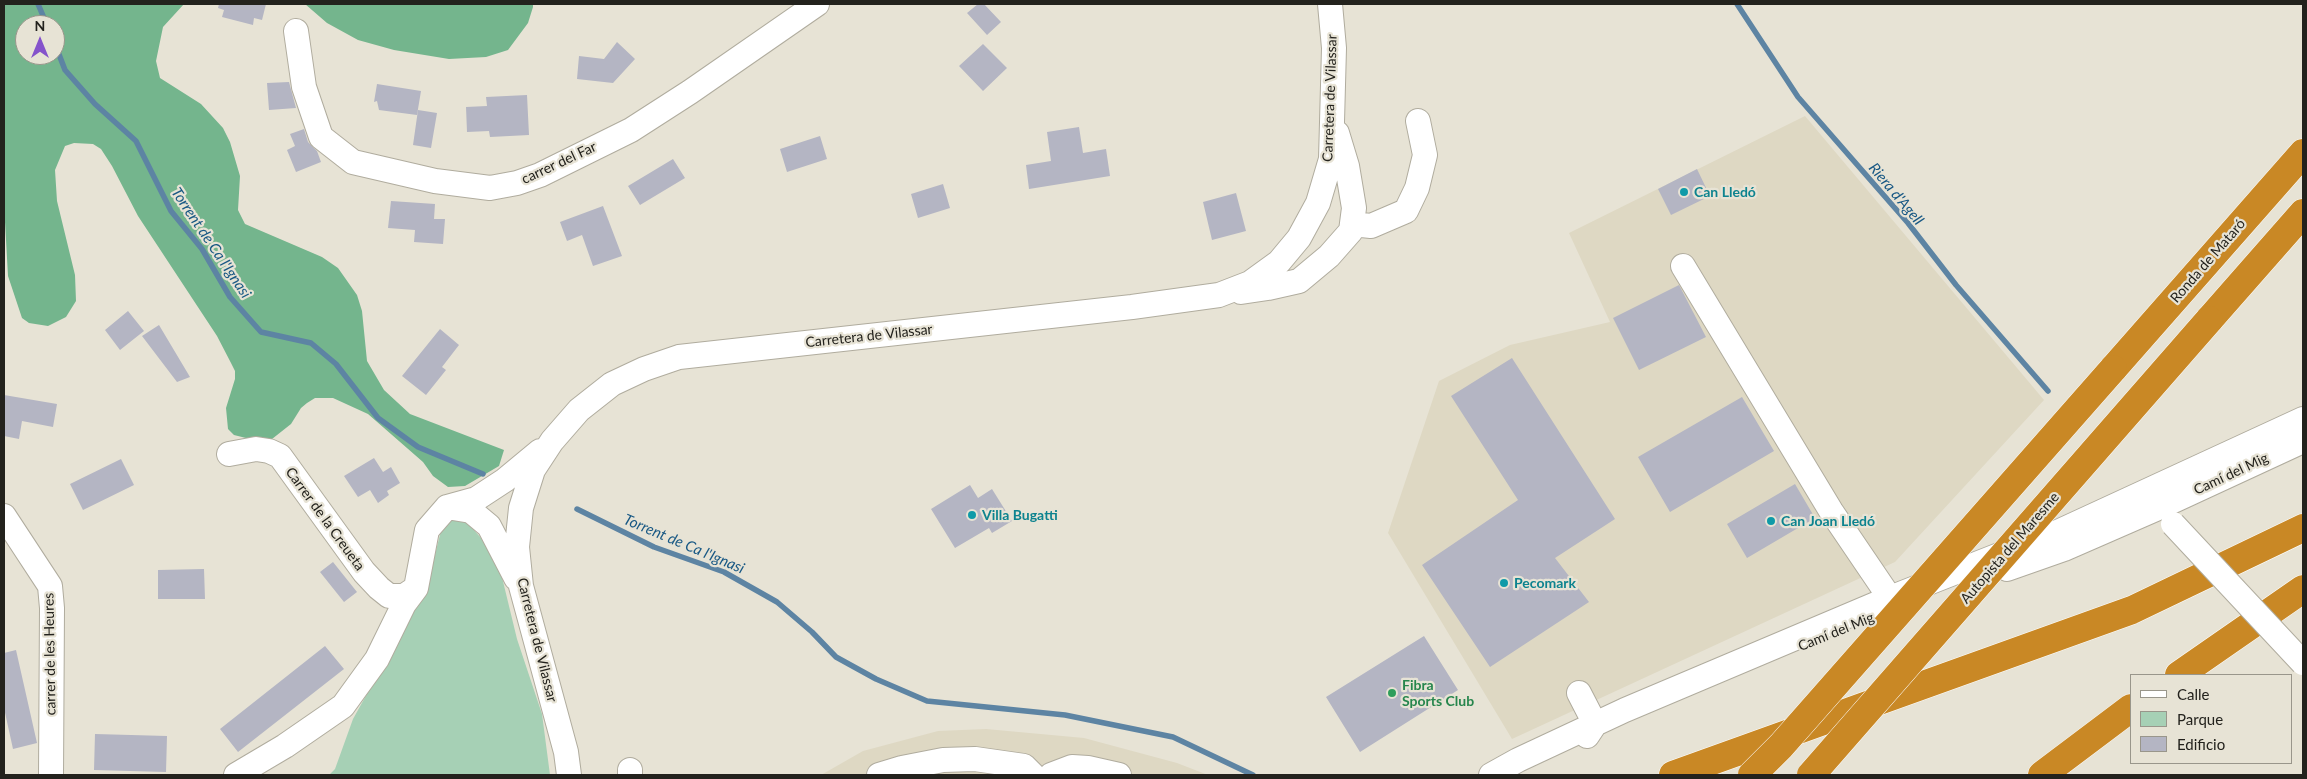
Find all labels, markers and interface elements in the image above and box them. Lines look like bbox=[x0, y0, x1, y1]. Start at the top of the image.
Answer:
north arrow bbox=[15, 15, 65, 65]
text: N bbox=[35, 17, 45, 34]
street label: Carretera de Vilassar bbox=[1319, 34, 1341, 162]
street label: carrer del Far bbox=[519, 138, 599, 188]
water label: Riera d'Agell bbox=[1865, 159, 1927, 229]
water label: Torrent de Ca l'Ignasi bbox=[167, 184, 255, 302]
place label: Can Lledó bbox=[1694, 184, 1756, 200]
marker: Can Lledó bbox=[1678, 186, 1690, 198]
street label: Ronda de Mataró bbox=[2167, 216, 2249, 306]
street label: Carretera de Vilassar bbox=[805, 321, 933, 351]
street label: Camí del Mig bbox=[2191, 449, 2271, 499]
street label: Carrer de la Creueta bbox=[282, 464, 368, 574]
street label: Autopista del Maresme bbox=[1957, 489, 2063, 607]
place label: Villa Bugatti bbox=[982, 507, 1058, 523]
marker: Villa Bugatti bbox=[966, 509, 978, 521]
water label: Torrent de Ca l'Ignasi bbox=[621, 510, 747, 578]
place label: Can Joan Lledó bbox=[1781, 513, 1875, 529]
marker: Can Joan Lledó bbox=[1765, 515, 1777, 527]
place label: Pecomark bbox=[1514, 575, 1576, 591]
street label: Carretera de Vilassar bbox=[513, 576, 561, 704]
marker: Pecomark bbox=[1498, 577, 1510, 589]
street label: carrer de les Heures bbox=[41, 593, 59, 715]
street label: Camí del Mig bbox=[1796, 609, 1876, 655]
legend bbox=[2130, 674, 2292, 764]
place label: Fibra Sports Club bbox=[1402, 677, 1474, 710]
text: Calle bbox=[2177, 685, 2209, 703]
marker: Fibra Sports Club bbox=[1386, 687, 1398, 699]
text: Parque bbox=[2177, 710, 2223, 728]
text: Edificio bbox=[2177, 735, 2225, 753]

